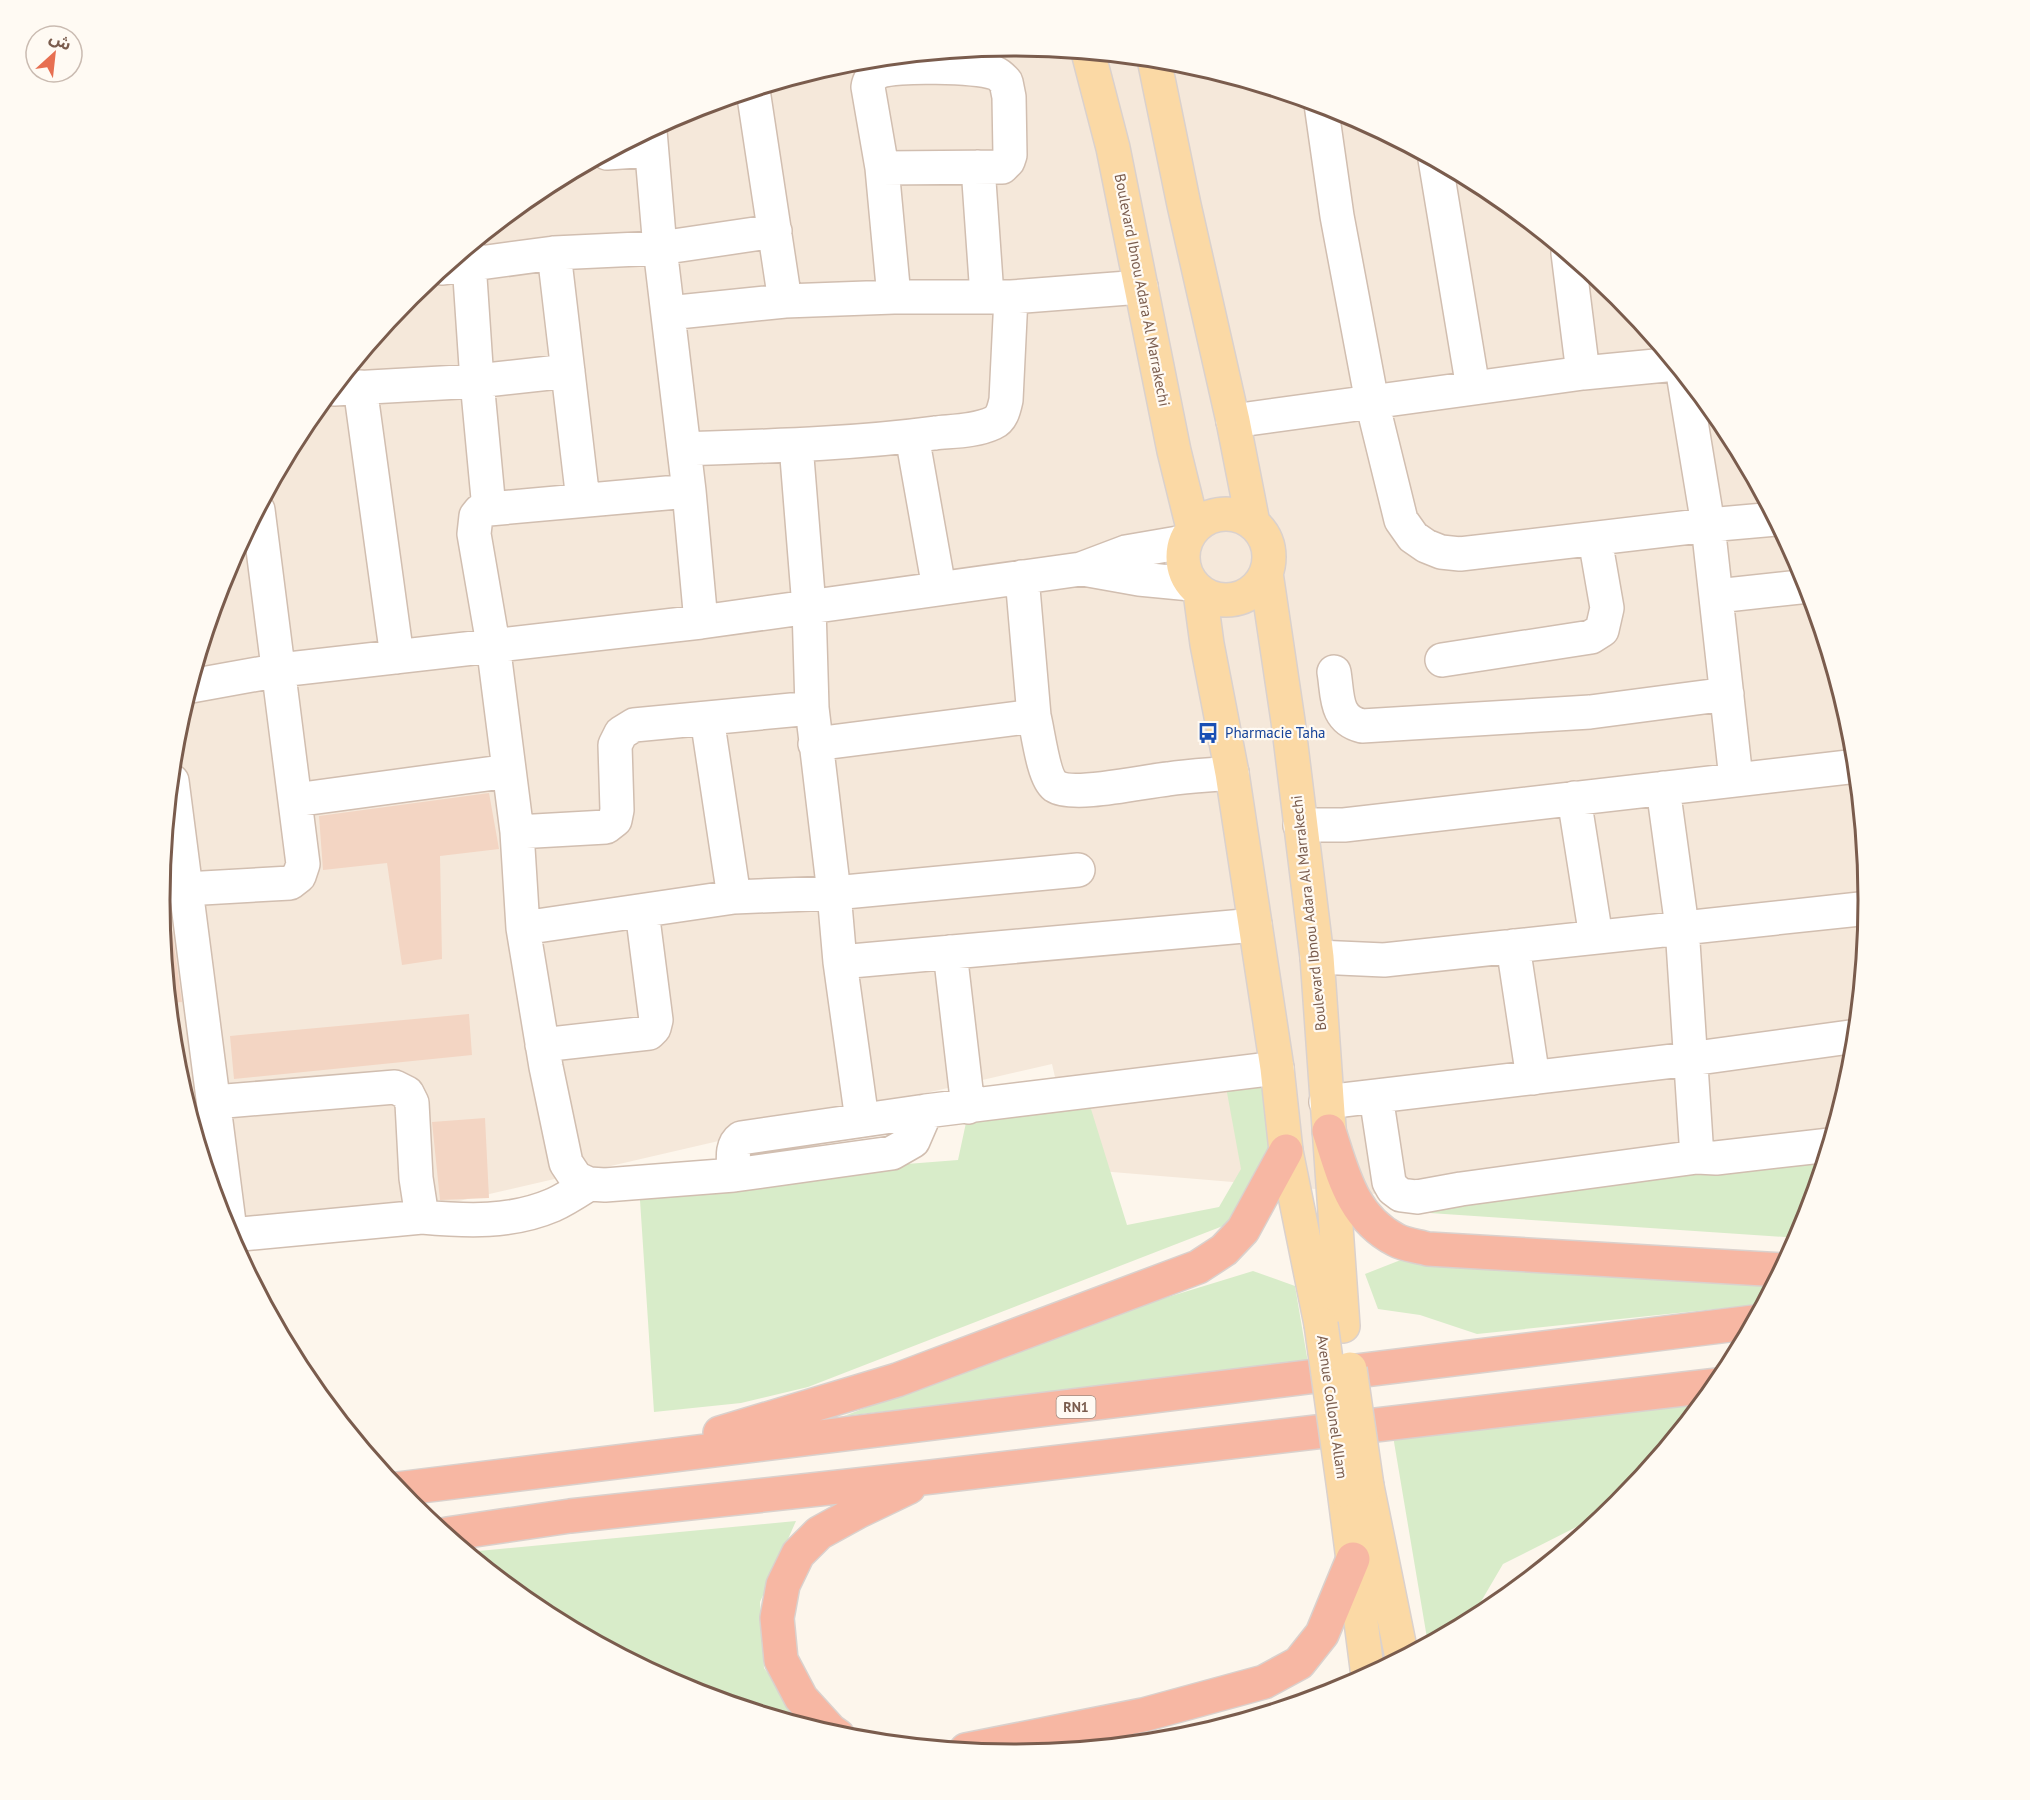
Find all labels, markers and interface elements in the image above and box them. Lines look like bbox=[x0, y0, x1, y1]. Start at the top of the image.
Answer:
north arrow bbox=[24, 24, 84, 84]
text: ش bbox=[47, 27, 75, 55]
street label: Boulevard Ibnou Adara Al Marrakechi bbox=[1111, 172, 1174, 408]
bus stop icon: Pharmacie Taha bbox=[1196, 721, 1220, 745]
place label: Pharmacie Taha bbox=[1225, 723, 1326, 742]
street label: Boulevard Ibnou Adara Al Marrakechi bbox=[1287, 794, 1330, 1032]
street label: Avenue Collonel Allam bbox=[1313, 1334, 1352, 1480]
road number: RN1 bbox=[1056, 1396, 1096, 1418]

